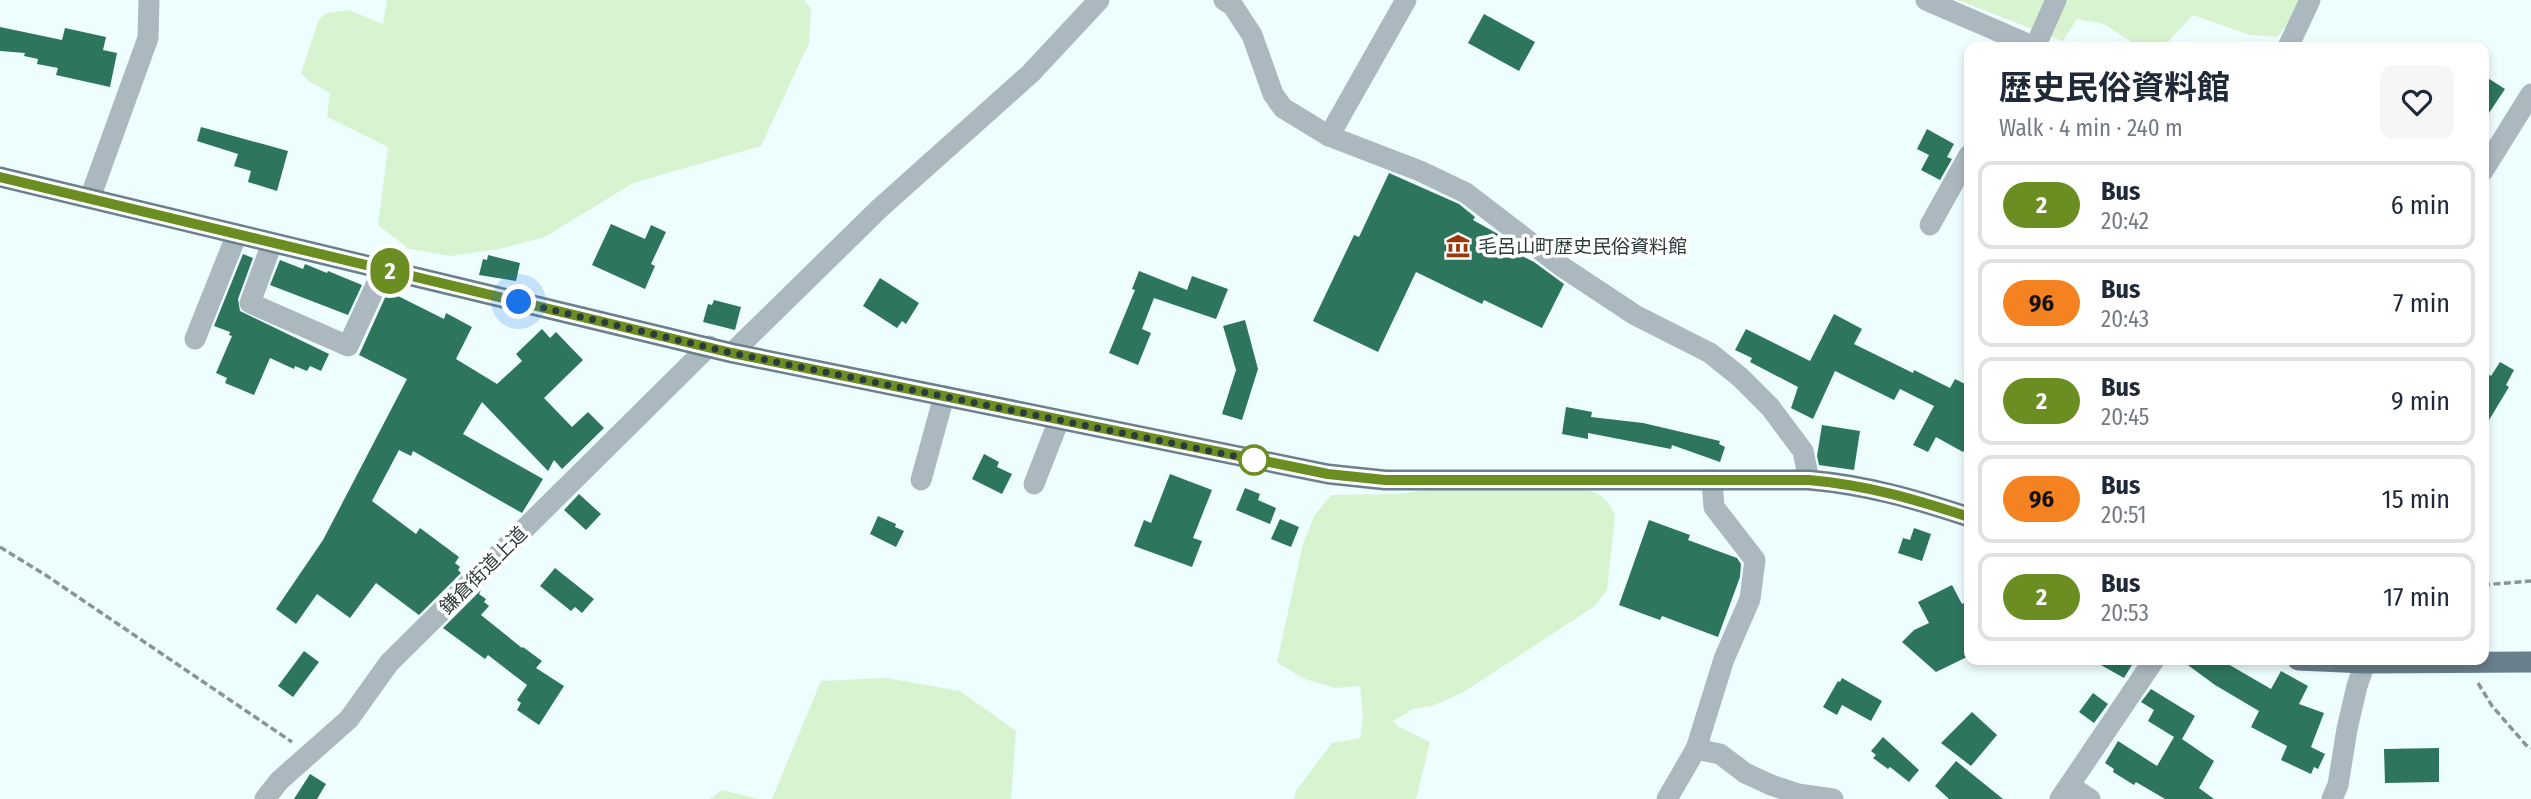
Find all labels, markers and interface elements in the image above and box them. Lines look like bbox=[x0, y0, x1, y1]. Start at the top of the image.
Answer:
button: heart bbox=[2380, 65, 2454, 139]
text: 歴史民俗資料館 bbox=[1999, 68, 2230, 108]
text: Walk · 4 min · 240 m bbox=[1999, 114, 2183, 142]
text: Bus bbox=[2101, 176, 2140, 207]
text: 6 min bbox=[2391, 190, 2450, 221]
text: 2 bbox=[2036, 191, 2047, 219]
text: 20:42 bbox=[2101, 207, 2149, 235]
museum icon: 毛呂山町歴史民俗資料館 bbox=[1444, 232, 1472, 260]
place label: 毛呂山町歴史民俗資料館 bbox=[1478, 235, 1687, 258]
line badge: 2 bbox=[367, 248, 413, 294]
text: 2 bbox=[384, 257, 396, 285]
text: Bus bbox=[2101, 274, 2140, 305]
your location bbox=[501, 284, 536, 319]
text: 7 min bbox=[2393, 288, 2450, 319]
text: 96 bbox=[2029, 289, 2054, 317]
text: 20:43 bbox=[2101, 305, 2149, 333]
text: Bus bbox=[2101, 372, 2140, 403]
text: 9 min bbox=[2391, 386, 2450, 417]
text: 2 bbox=[2036, 387, 2047, 415]
text: 20:45 bbox=[2101, 403, 2149, 431]
unlabelled marker bbox=[1239, 445, 1269, 475]
text: Bus bbox=[2101, 470, 2140, 501]
text: 15 min bbox=[2382, 484, 2450, 515]
text: 96 bbox=[2029, 485, 2054, 513]
text: 20:51 bbox=[2101, 501, 2147, 529]
street label: 鎌倉街道上道 bbox=[435, 522, 532, 619]
text: Bus bbox=[2101, 568, 2140, 599]
text: 17 min bbox=[2383, 582, 2450, 613]
text: 2 bbox=[2036, 583, 2047, 611]
text: 20:53 bbox=[2101, 599, 2149, 627]

